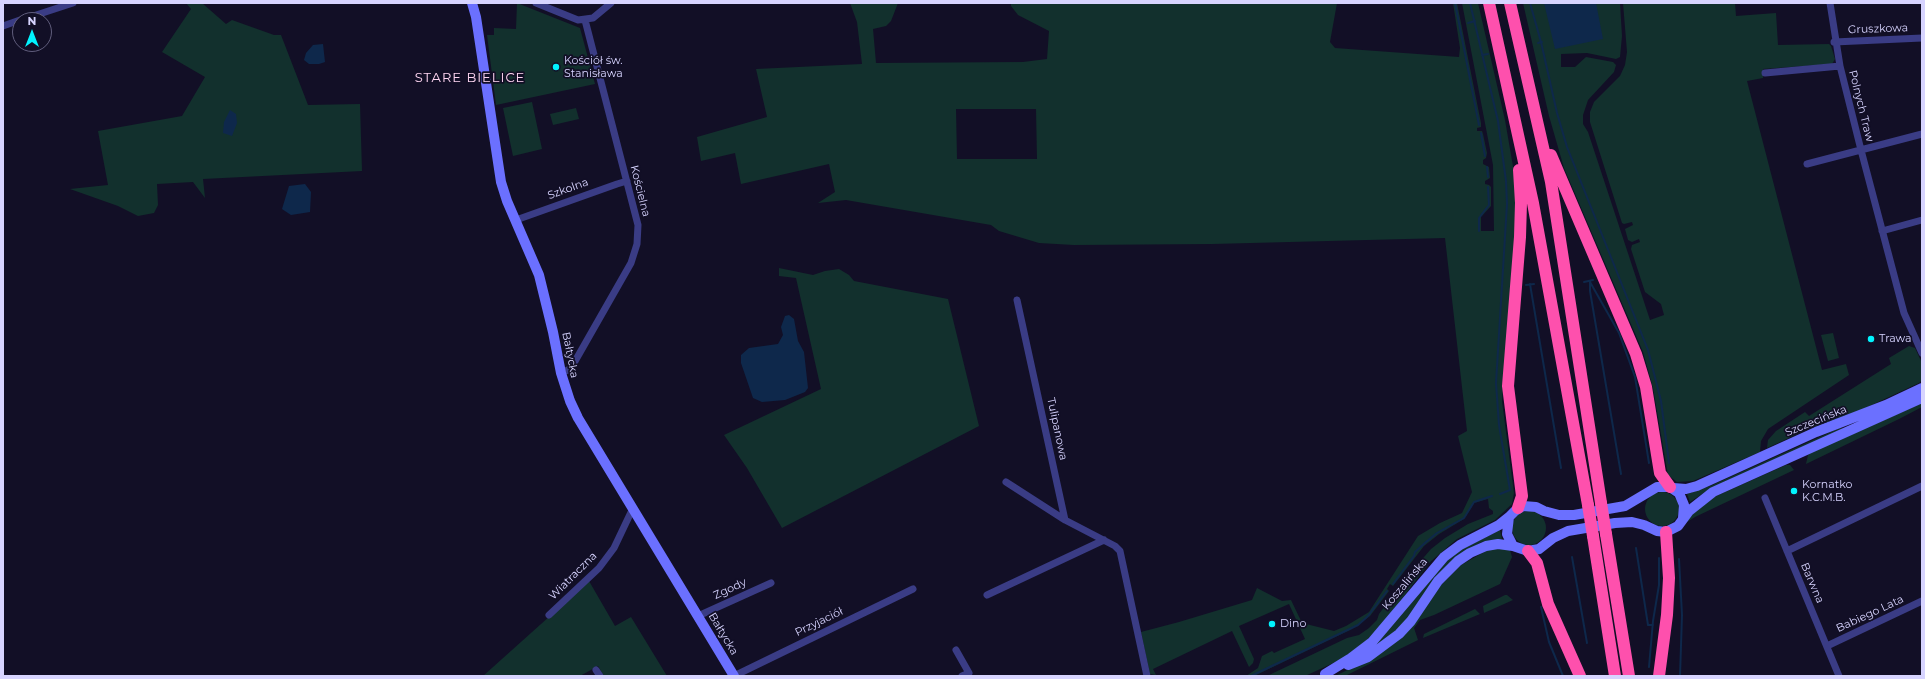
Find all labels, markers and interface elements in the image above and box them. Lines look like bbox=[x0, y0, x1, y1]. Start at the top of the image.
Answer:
north arrow bbox=[12, 12, 52, 52]
text: N bbox=[28, 14, 36, 28]
street label: Gruszkowa bbox=[1848, 21, 1908, 37]
place label: Kościół św. Stanisława bbox=[564, 54, 623, 80]
marker: Kościół św. Stanisława bbox=[551, 62, 561, 72]
street label: Polnych Traw bbox=[1846, 69, 1876, 143]
district label: STARE BIELICE bbox=[415, 70, 525, 86]
street label: Kościelna bbox=[627, 164, 653, 218]
street label: Szkolna bbox=[546, 176, 590, 202]
street label: Bałtycka bbox=[559, 331, 581, 379]
place label: Trawa bbox=[1879, 332, 1911, 346]
marker: Trawa bbox=[1866, 334, 1876, 344]
street label: Tulipanowa bbox=[1044, 397, 1070, 461]
street label: Szczecińska bbox=[1783, 403, 1849, 439]
place label: Kornatko K.C.M.B. bbox=[1802, 478, 1852, 504]
marker: Kornatko K.C.M.B. bbox=[1789, 486, 1799, 496]
street label: Wiatraczna bbox=[546, 549, 600, 603]
street label: Koszalińska bbox=[1379, 555, 1431, 613]
street label: Barwna bbox=[1798, 561, 1826, 605]
street label: Zgody bbox=[711, 576, 749, 602]
street label: Babiego Lata bbox=[1834, 593, 1906, 635]
street label: Przyjaciół bbox=[793, 605, 845, 639]
street label: Bałtycka bbox=[705, 611, 741, 657]
place label: Dino bbox=[1280, 617, 1306, 631]
marker: Dino bbox=[1267, 619, 1277, 629]

